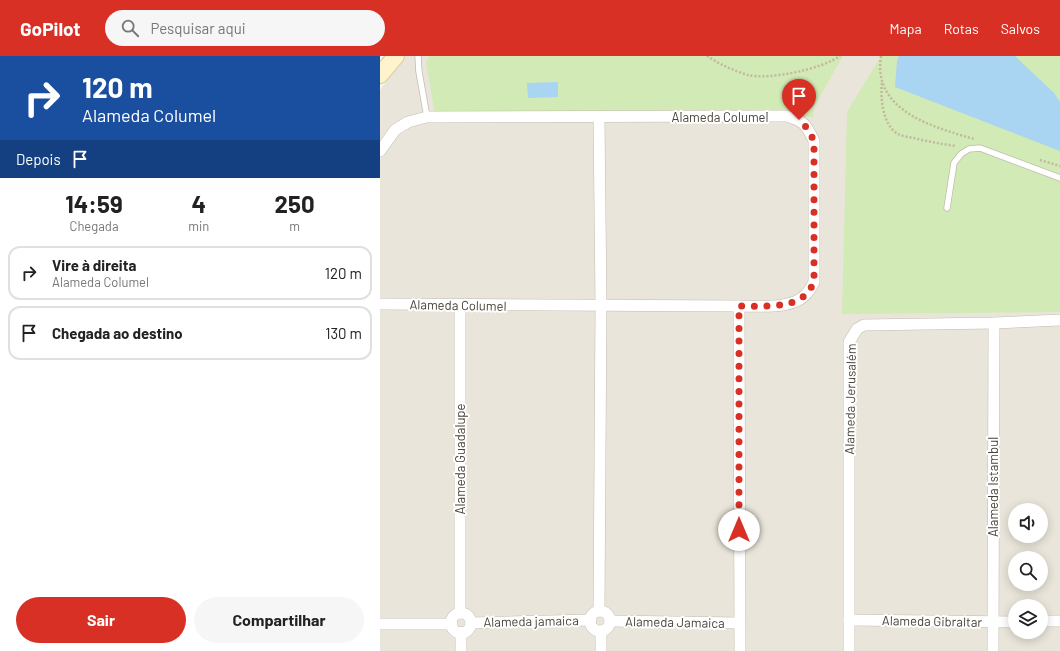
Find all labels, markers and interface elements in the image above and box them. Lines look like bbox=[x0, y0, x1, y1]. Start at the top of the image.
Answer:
search box bbox=[105, 10, 385, 46]
text: GoPilot bbox=[20, 17, 81, 40]
icon: search bbox=[119, 17, 141, 39]
text: Pesquisar aqui bbox=[151, 19, 246, 37]
text: Mapa bbox=[890, 20, 922, 37]
text: Rotas bbox=[944, 20, 979, 37]
text: Salvos bbox=[1001, 20, 1040, 37]
text: 120 m bbox=[82, 70, 153, 104]
icon: right bbox=[16, 72, 68, 124]
pin bbox=[782, 79, 816, 120]
icon: arrive bbox=[788, 85, 810, 107]
text: Alameda Columel bbox=[82, 104, 216, 126]
street label: Alameda Columel bbox=[672, 109, 768, 125]
icon: arrive bbox=[69, 148, 91, 170]
text: Depois bbox=[16, 150, 61, 168]
text: 14:59 bbox=[65, 189, 123, 218]
text: 4 bbox=[191, 189, 206, 218]
text: 250 bbox=[275, 189, 315, 218]
text: Chegada bbox=[70, 218, 119, 234]
text: min bbox=[188, 218, 209, 234]
text: m bbox=[289, 218, 300, 234]
text: Vire à direita bbox=[52, 256, 136, 274]
icon: right bbox=[18, 262, 40, 284]
text: 120 m bbox=[325, 264, 362, 282]
text: Alameda Columel bbox=[52, 274, 149, 290]
street label: Alameda Columel bbox=[409, 296, 507, 314]
icon: arrive bbox=[18, 322, 40, 344]
text: Chegada ao destino bbox=[52, 324, 183, 342]
text: 130 m bbox=[325, 324, 362, 342]
street label: Alameda Jerusalém bbox=[841, 343, 859, 455]
street label: Alameda Guadalupe bbox=[452, 404, 468, 514]
street label: Alameda Istambul bbox=[985, 437, 1001, 537]
map controls bbox=[1008, 503, 1048, 639]
button: sound bbox=[1008, 503, 1048, 543]
position arrow bbox=[718, 509, 760, 551]
button: search bbox=[1008, 551, 1048, 591]
button: Sair bbox=[16, 597, 186, 643]
button: Compartilhar bbox=[194, 597, 364, 643]
button: layers bbox=[1008, 599, 1048, 639]
street label: Alameda jamaica bbox=[483, 612, 579, 630]
street label: Alameda Gibraltar bbox=[882, 612, 983, 630]
street label: Alameda Jamaica bbox=[625, 613, 725, 631]

